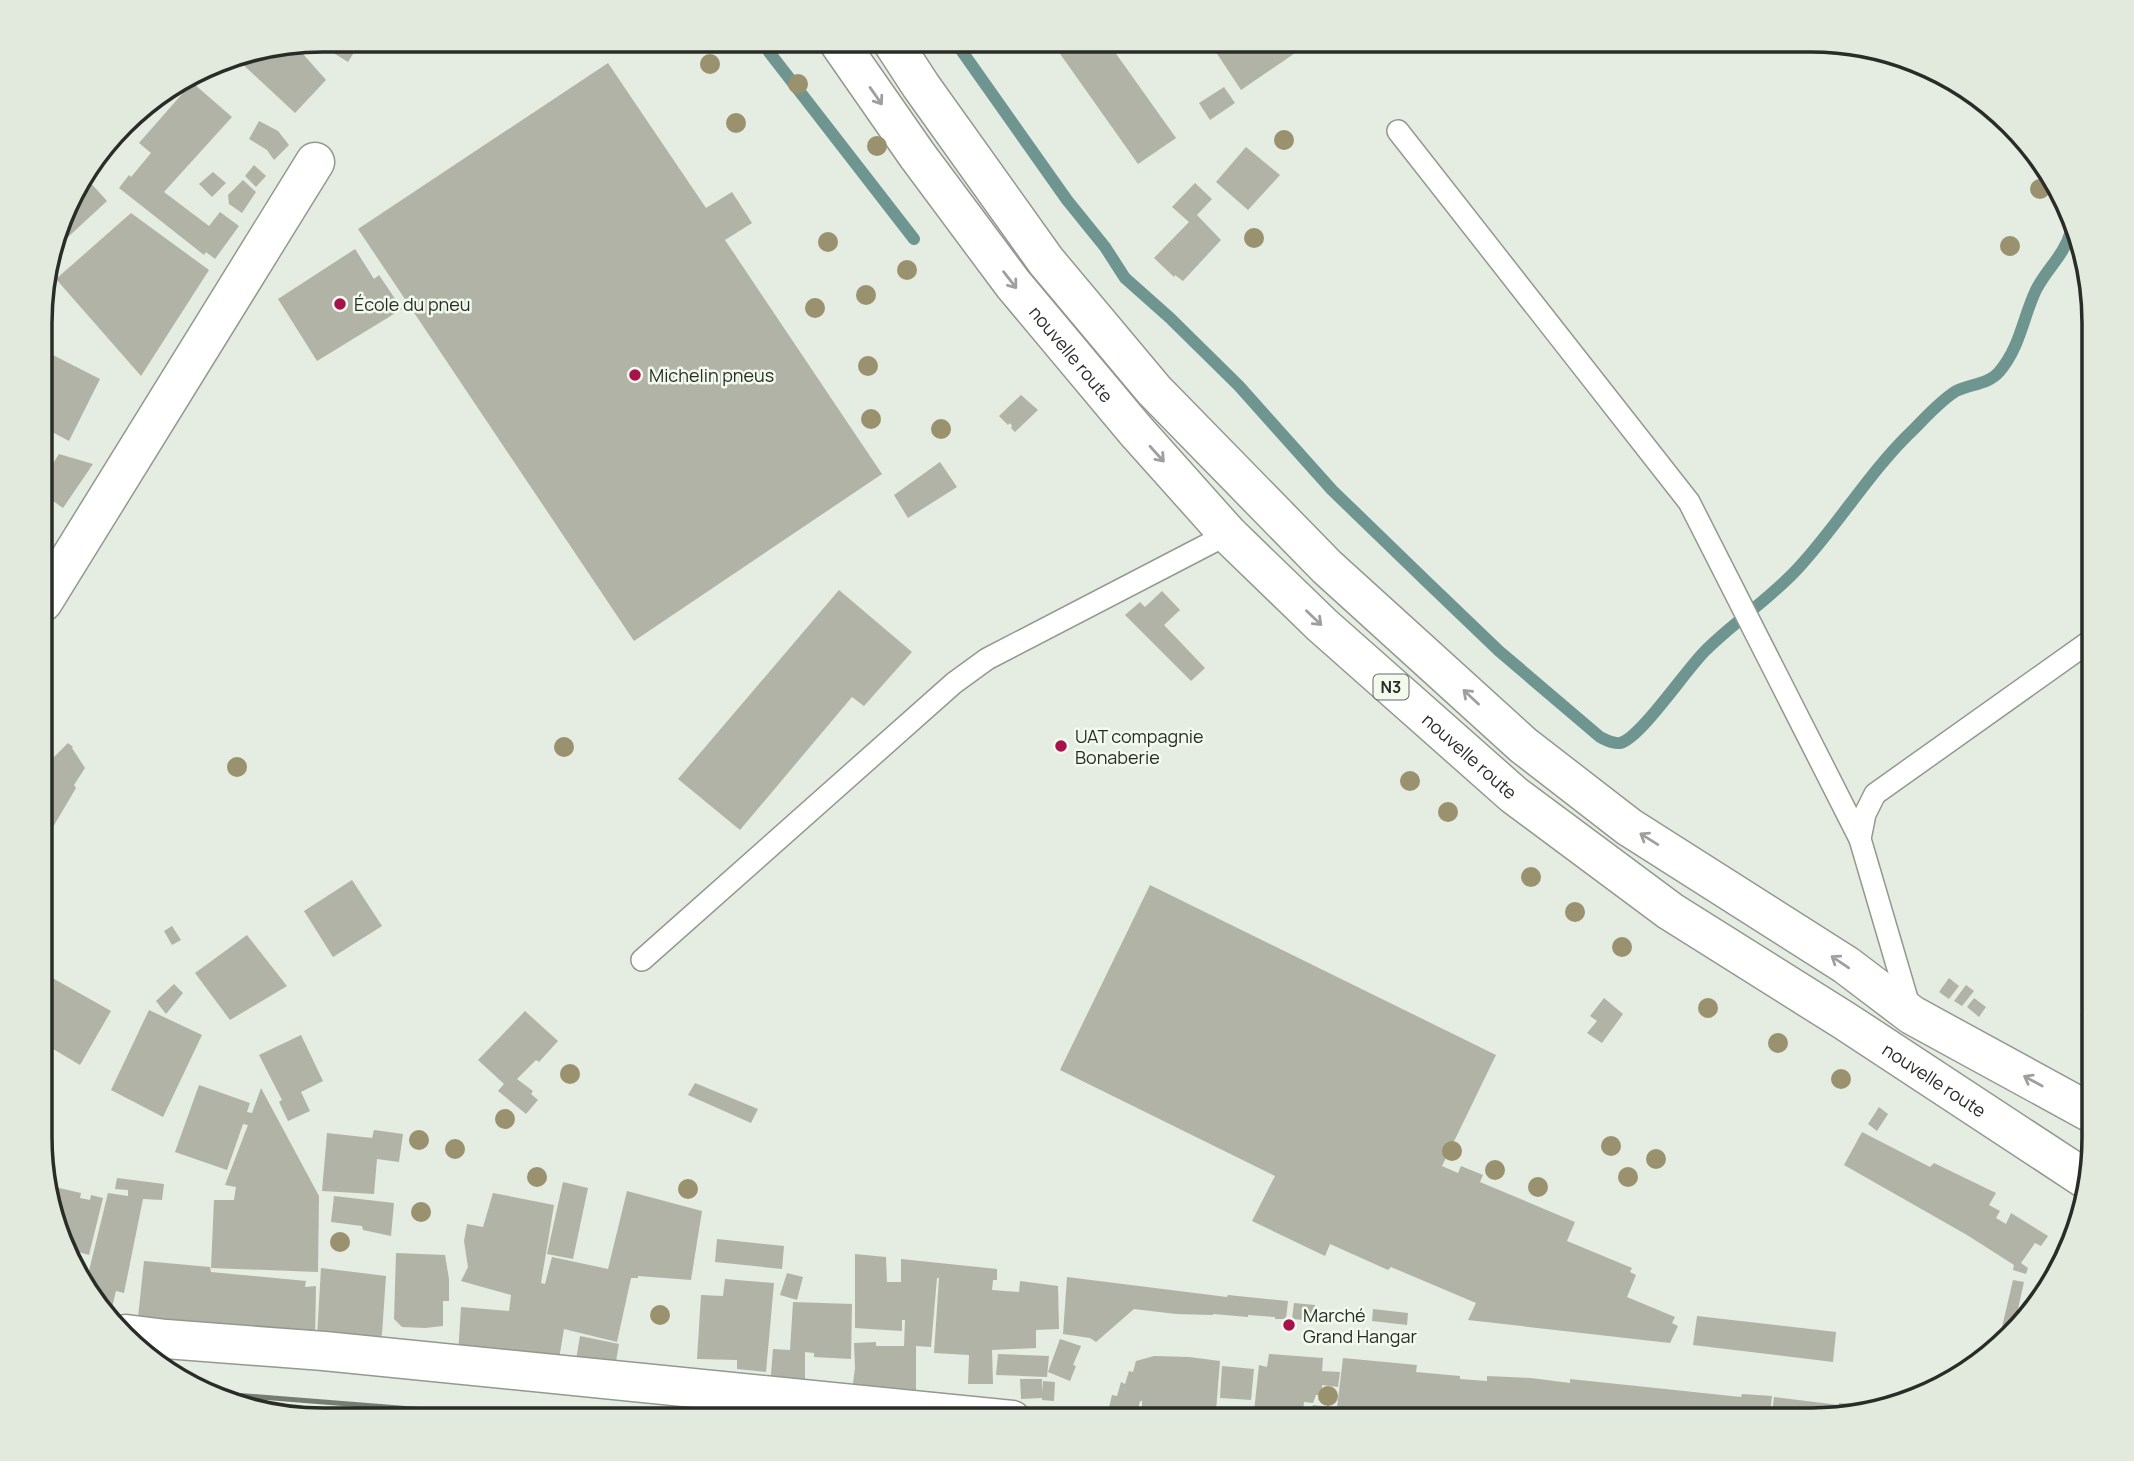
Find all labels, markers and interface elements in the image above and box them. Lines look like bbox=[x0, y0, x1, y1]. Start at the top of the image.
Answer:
one-way arrow bbox=[869, 86, 883, 105]
one-way arrow bbox=[1003, 270, 1018, 288]
place label: École du pneu bbox=[354, 292, 470, 316]
marker: École du pneu bbox=[332, 296, 348, 312]
street label: nouvelle route bbox=[1024, 301, 1119, 407]
place label: Michelin pneus bbox=[649, 363, 774, 387]
marker: Michelin pneus bbox=[627, 367, 643, 383]
one-way arrow bbox=[1149, 445, 1165, 463]
one-way arrow bbox=[1305, 609, 1322, 626]
road number: N3 bbox=[1374, 674, 1408, 700]
one-way arrow bbox=[1463, 689, 1480, 706]
street label: nouvelle route bbox=[1417, 708, 1522, 804]
place label: UAT compagnie Bonaberie bbox=[1075, 724, 1204, 769]
marker: UAT compagnie Bonaberie bbox=[1053, 738, 1069, 754]
one-way arrow bbox=[1639, 832, 1659, 846]
one-way arrow bbox=[1831, 954, 1850, 969]
street label: nouvelle route bbox=[1878, 1037, 1991, 1122]
one-way arrow bbox=[2024, 1074, 2044, 1088]
place label: Marché Grand Hangar bbox=[1303, 1303, 1417, 1348]
marker: Marché Grand Hangar bbox=[1281, 1317, 1297, 1333]

